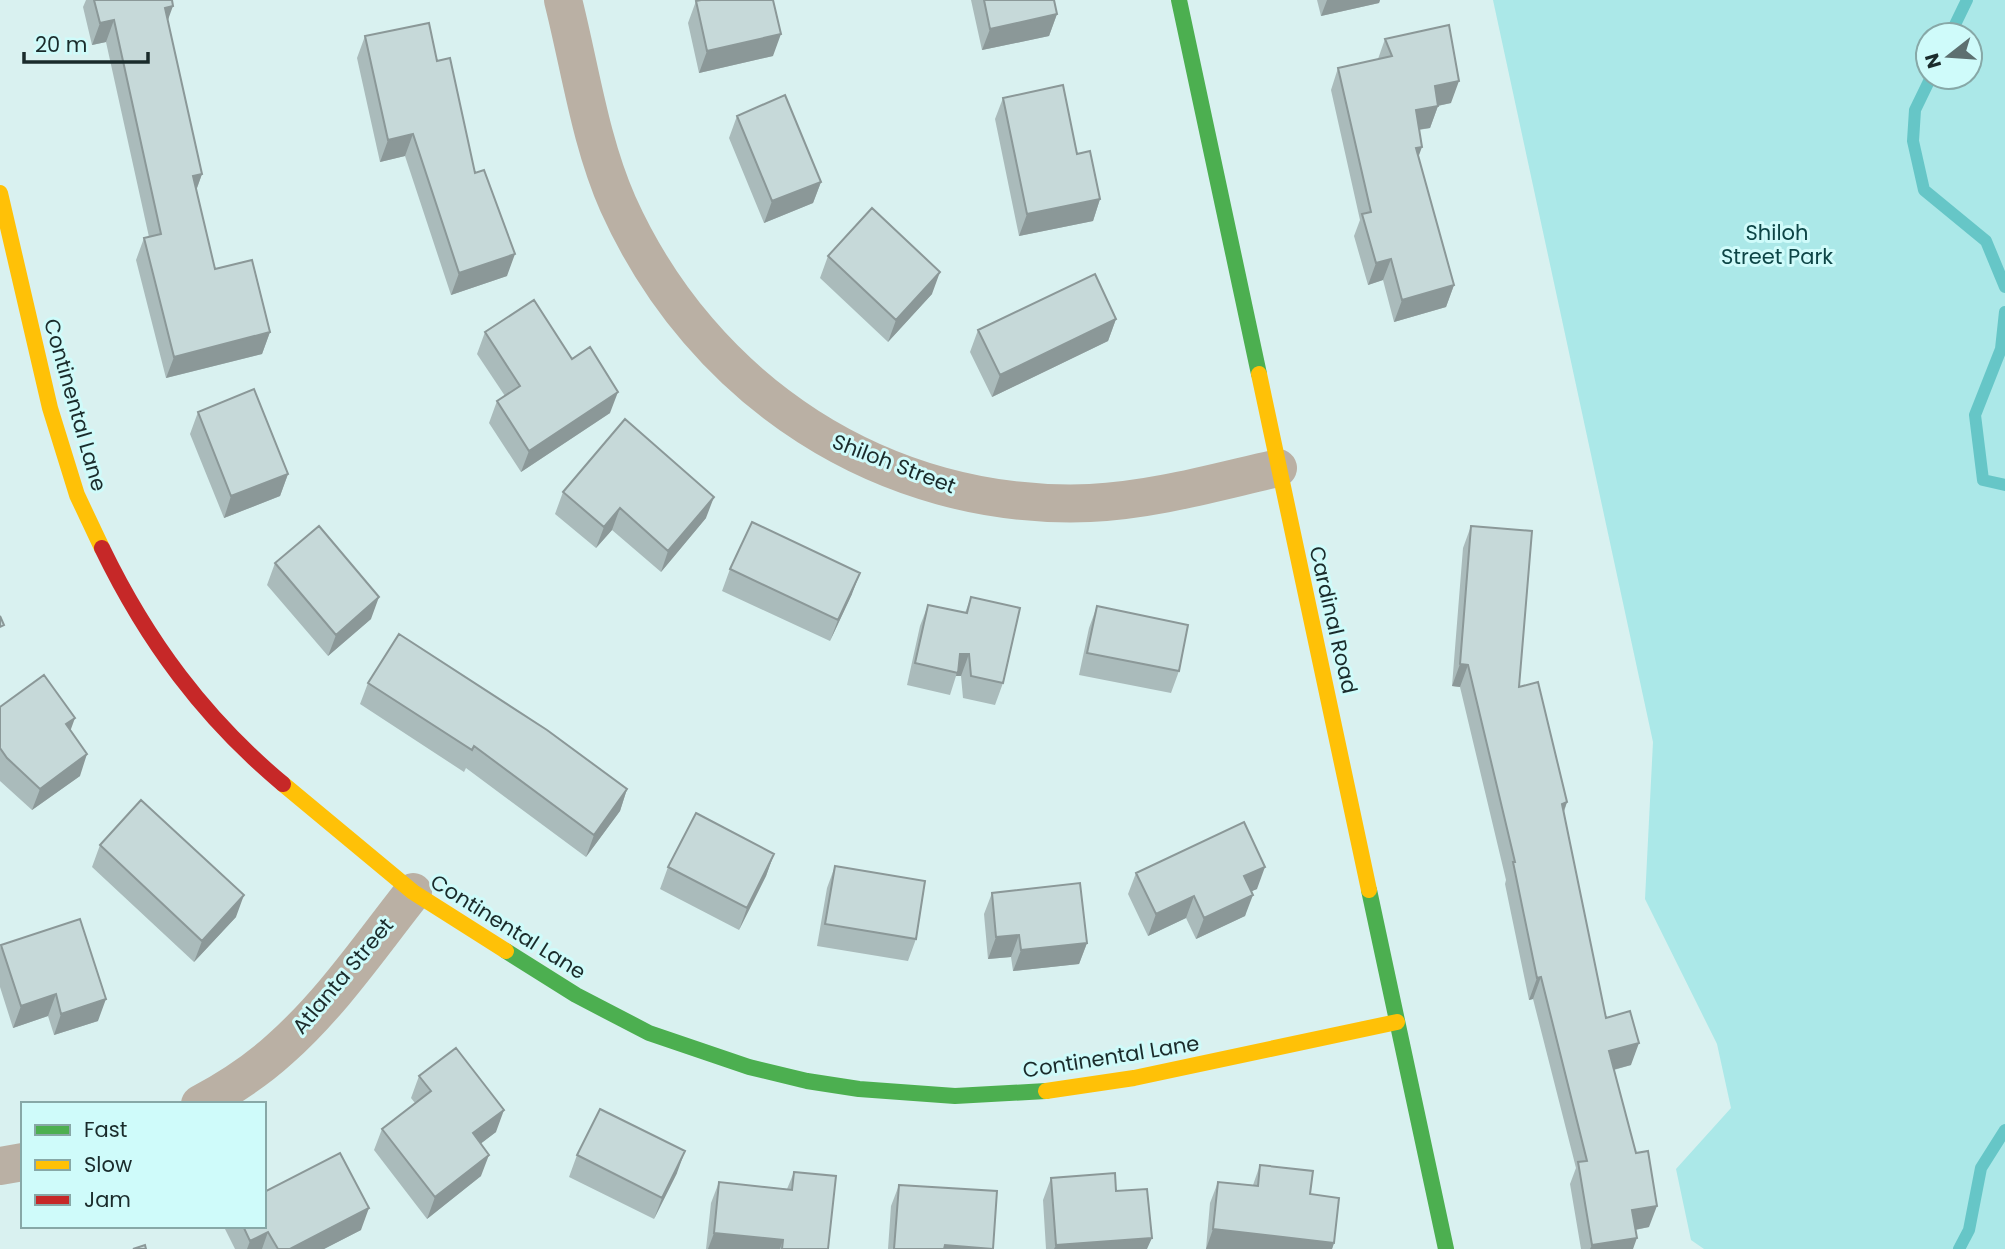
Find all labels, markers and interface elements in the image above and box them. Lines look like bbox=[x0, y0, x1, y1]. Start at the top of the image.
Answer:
scale bar bbox=[24, 21, 149, 65]
north arrow bbox=[1914, 21, 1984, 91]
text: 20 m bbox=[35, 30, 88, 59]
text: N bbox=[1918, 50, 1948, 72]
park label: Shiloh Street Park bbox=[1721, 218, 1833, 271]
street label: Continental Lane bbox=[37, 315, 114, 494]
street label: Shiloh Street bbox=[828, 427, 960, 500]
street label: Cardinal Road bbox=[1302, 543, 1365, 697]
street label: Continental Lane bbox=[425, 867, 591, 986]
street label: Atlanta Street bbox=[285, 911, 400, 1040]
street label: Continental Lane bbox=[1021, 1028, 1201, 1085]
legend bbox=[21, 1102, 266, 1228]
text: Fast bbox=[84, 1115, 127, 1144]
text: Slow bbox=[84, 1150, 132, 1179]
text: Jam bbox=[84, 1185, 131, 1214]

